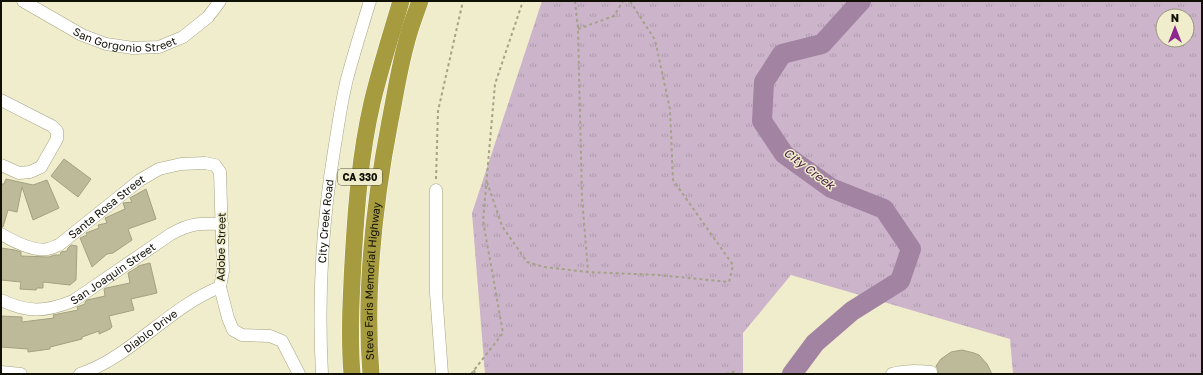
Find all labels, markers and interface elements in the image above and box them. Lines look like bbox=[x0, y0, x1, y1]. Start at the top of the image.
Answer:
north arrow bbox=[1155, 8, 1195, 48]
text: N bbox=[1171, 11, 1179, 24]
street label: San Gorgonio Street bbox=[71, 24, 178, 54]
water label: City Creek bbox=[781, 145, 839, 193]
road number: CA 330 bbox=[338, 169, 382, 185]
street label: Santa Rosa Street bbox=[65, 172, 147, 241]
street label: City Creek Road bbox=[315, 178, 336, 264]
street label: Steve Faris Memorial Highway bbox=[362, 201, 383, 361]
street label: Adobe Street bbox=[213, 212, 228, 282]
street label: San Joaquin Street bbox=[68, 240, 158, 307]
street label: Diablo Drive bbox=[121, 306, 180, 355]

